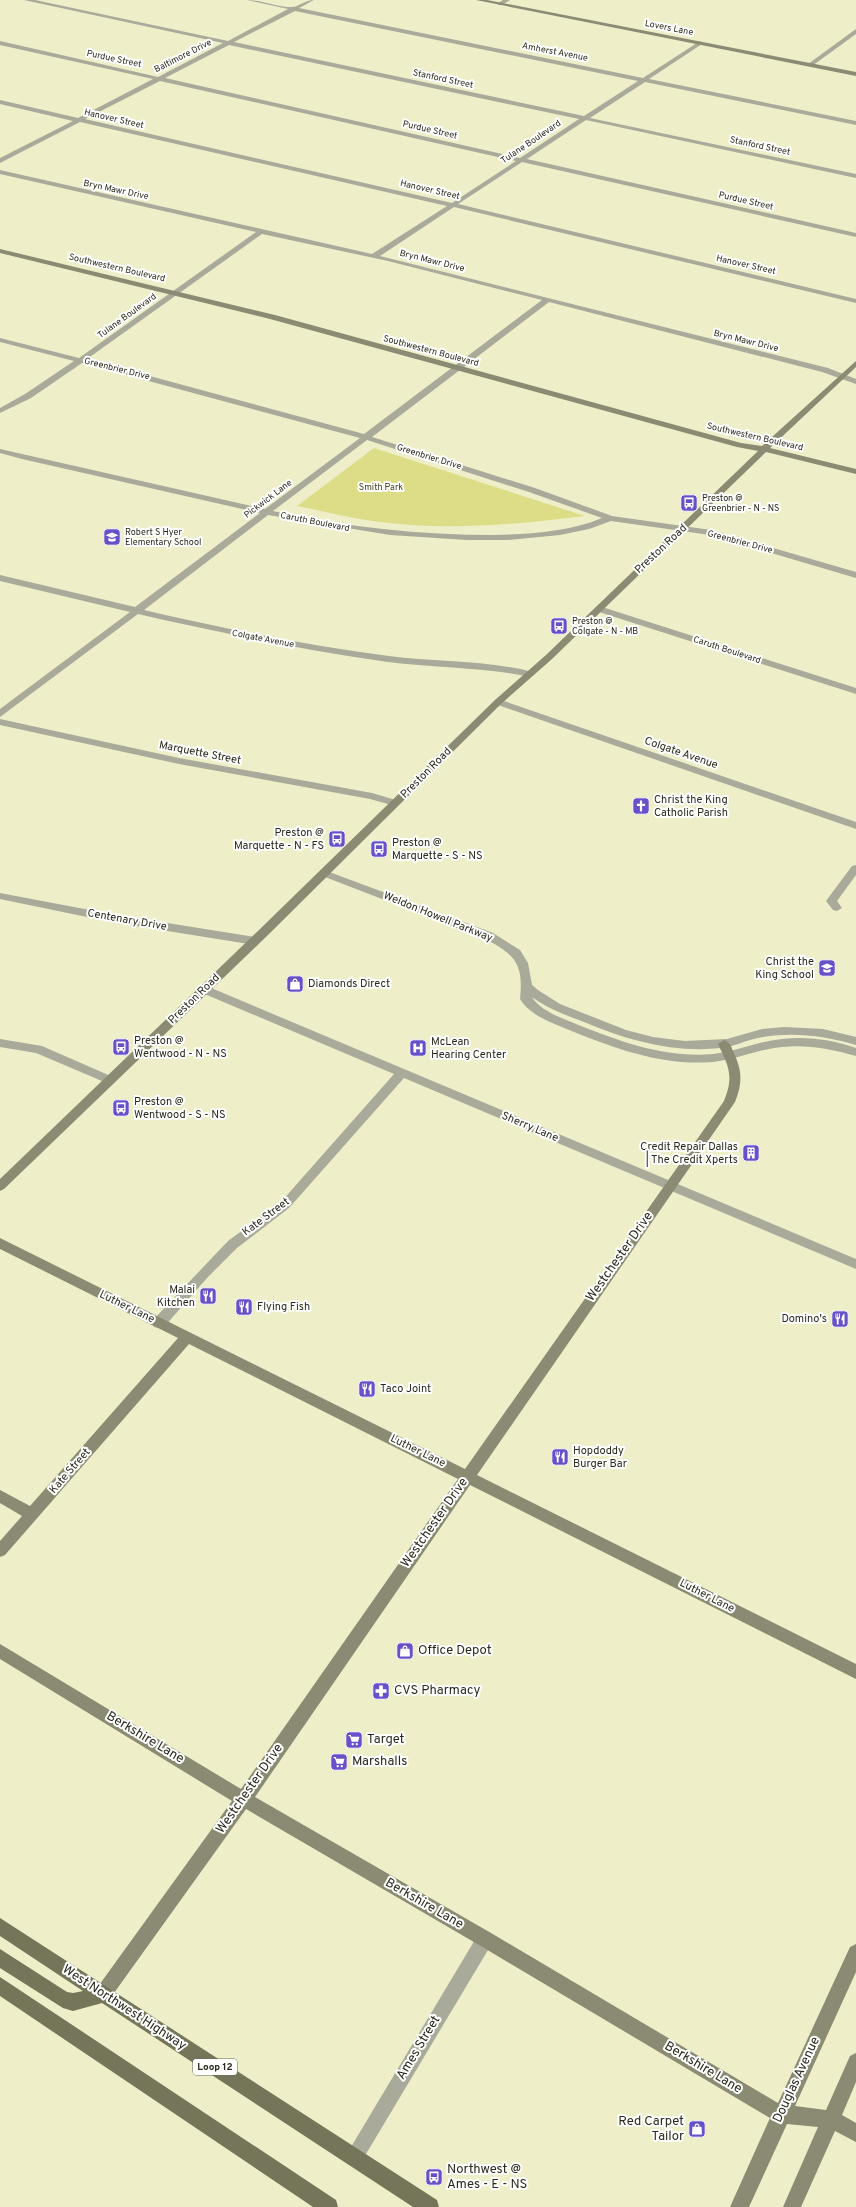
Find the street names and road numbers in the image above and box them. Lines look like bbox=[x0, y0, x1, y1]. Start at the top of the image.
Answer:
street label: Lovers Lane bbox=[644, 18, 694, 38]
street label: Baltimore Drive bbox=[152, 37, 214, 75]
street label: Amherst Avenue bbox=[521, 40, 589, 64]
street label: Purdue Street bbox=[86, 48, 142, 70]
street label: Stanford Street bbox=[412, 67, 474, 91]
street label: Hanover Street bbox=[83, 107, 145, 131]
street label: Purdue Street bbox=[402, 118, 458, 142]
street label: Tulane Boulevard bbox=[499, 118, 563, 166]
street label: Stanford Street bbox=[729, 134, 791, 158]
street label: Bryn Mawr Drive bbox=[82, 178, 150, 202]
street label: Hanover Street bbox=[399, 178, 461, 202]
street label: Purdue Street bbox=[718, 189, 774, 213]
street label: Bryn Mawr Drive bbox=[398, 248, 466, 274]
street label: Southwestern Boulevard bbox=[68, 252, 166, 284]
street label: Hanover Street bbox=[715, 253, 777, 277]
street label: Tulane Boulevard bbox=[95, 291, 159, 341]
street label: Bryn Mawr Drive bbox=[712, 328, 780, 354]
street label: Southwestern Boulevard bbox=[382, 333, 480, 369]
street label: Greenbrier Drive bbox=[83, 356, 151, 382]
street label: Southwestern Boulevard bbox=[706, 421, 804, 453]
street label: Greenbrier Drive bbox=[395, 442, 463, 472]
street label: Pickwick Lane bbox=[242, 477, 294, 521]
street label: Caruth Boulevard bbox=[279, 510, 351, 534]
street label: Preston Road bbox=[632, 521, 690, 577]
street label: Greenbrier Drive bbox=[706, 528, 774, 556]
street label: Colgate Avenue bbox=[231, 628, 295, 650]
street label: Caruth Boulevard bbox=[692, 634, 762, 666]
street label: Colgate Avenue bbox=[642, 734, 720, 772]
street label: Marquette Street bbox=[158, 738, 242, 768]
street label: Preston Road bbox=[398, 745, 454, 801]
street label: Weldon Howell Parkway bbox=[381, 889, 495, 945]
street label: Centenary Drive bbox=[86, 906, 168, 934]
street label: Preston Road bbox=[165, 971, 223, 1027]
street label: Sherry Lane bbox=[499, 1109, 561, 1145]
street label: Kate Street bbox=[240, 1195, 292, 1239]
street label: Westchester Drive bbox=[583, 1209, 657, 1305]
street label: Luther Lane bbox=[97, 1288, 157, 1326]
street label: Luther Lane bbox=[388, 1432, 448, 1470]
street label: Kate Street bbox=[46, 1445, 94, 1497]
street label: Westchester Drive bbox=[398, 1475, 472, 1571]
street label: Luther Lane bbox=[677, 1576, 737, 1616]
street label: Berkshire Lane bbox=[103, 1709, 187, 1767]
street label: Westchester Drive bbox=[213, 1741, 287, 1837]
street label: Berkshire Lane bbox=[382, 1875, 466, 1933]
street label: West Northwest Highway bbox=[59, 1962, 189, 2054]
street label: Ames Street bbox=[394, 2013, 444, 2083]
street label: Douglas Avenue bbox=[770, 2035, 824, 2125]
street label: Berkshire Lane bbox=[661, 2039, 745, 2097]
road number: Loop 12 bbox=[193, 2059, 237, 2075]

